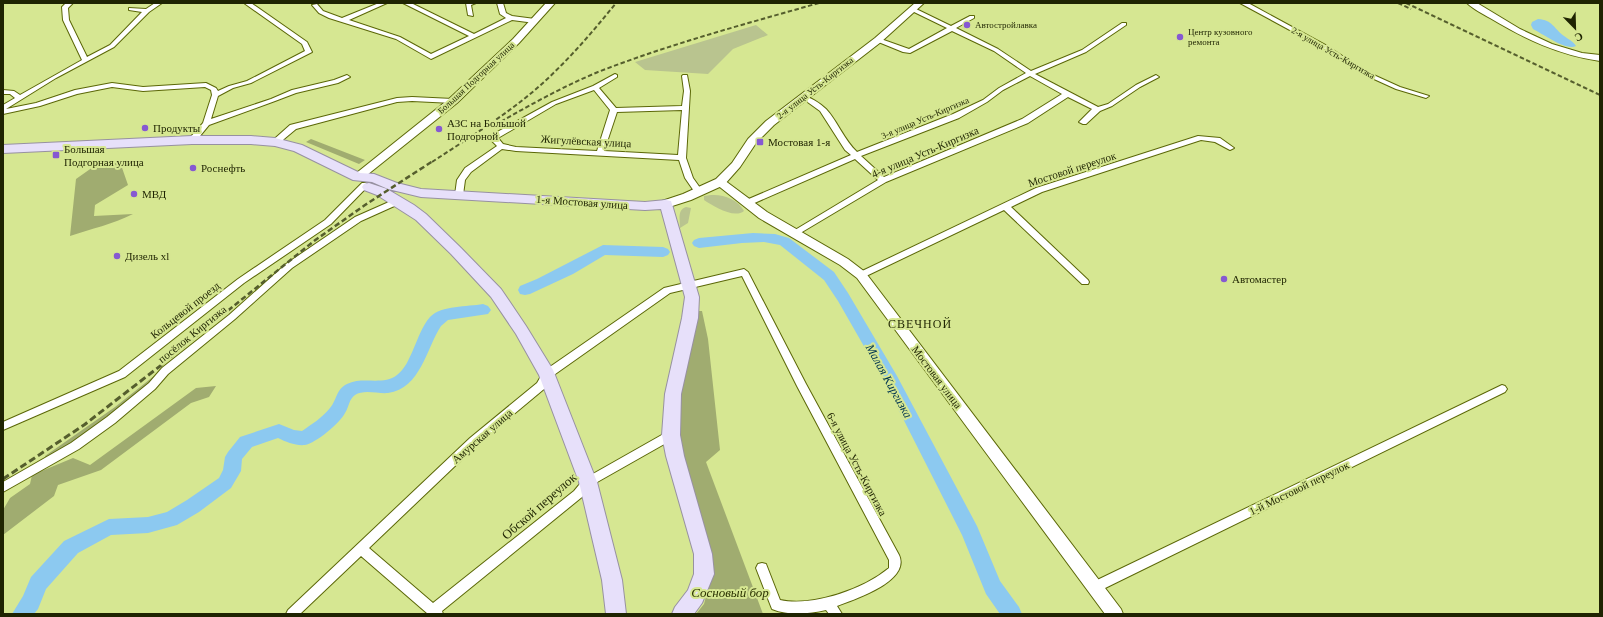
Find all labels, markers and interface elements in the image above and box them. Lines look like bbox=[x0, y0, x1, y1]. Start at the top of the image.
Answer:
north arrow bbox=[1555, 8, 1595, 48]
marker: Автостройлавка bbox=[962, 20, 972, 30]
place label: Автостройлавка bbox=[975, 20, 1037, 30]
street label: 2-я улица Усть-Киргизка bbox=[1290, 25, 1376, 81]
place label: Центр кузовного ремонта bbox=[1188, 27, 1253, 47]
text: С bbox=[1573, 30, 1585, 44]
marker: Центр кузовного ремонта bbox=[1175, 32, 1185, 42]
street label: Большая Подгорная улица bbox=[436, 40, 516, 116]
street label: 2-я улица Усть-Киргизка bbox=[775, 55, 855, 121]
street label: 3-я улица Усть-Киргизка bbox=[880, 95, 970, 141]
place label: АЗС на Большой Подгорной bbox=[447, 117, 526, 142]
place label: Продукты bbox=[153, 122, 201, 134]
marker: Продукты bbox=[140, 123, 150, 133]
marker: АЗС на Большой Подгорной bbox=[434, 124, 444, 134]
street label: 4-я улица Усть-Киргизка bbox=[870, 124, 980, 180]
street label: Жигулёвская улица bbox=[540, 133, 632, 149]
place label: Мостовая 1-я bbox=[768, 136, 830, 148]
marker: Мостовая 1-я bbox=[755, 137, 765, 147]
place label: Большая Подгорная улица bbox=[64, 143, 144, 168]
street label: Мостовой переулок bbox=[1026, 149, 1118, 189]
marker: Большая Подгорная улица bbox=[51, 150, 61, 160]
place label: Роснефть bbox=[201, 162, 245, 174]
marker: Роснефть bbox=[188, 163, 198, 173]
place label: МВД bbox=[142, 188, 167, 200]
marker: МВД bbox=[129, 189, 139, 199]
street label: 1-я Мостовая улица bbox=[536, 193, 629, 211]
place label: Дизель xl bbox=[125, 250, 169, 262]
marker: Дизель xl bbox=[112, 251, 122, 261]
place label: Автомастер bbox=[1232, 273, 1287, 285]
marker: Автомастер bbox=[1219, 274, 1229, 284]
street label: Кольцевой проезд bbox=[148, 279, 222, 341]
street label: посёлок Киргизка bbox=[156, 303, 229, 365]
district label: СВЕЧНОЙ bbox=[888, 317, 952, 331]
water label: Малая Киргизка bbox=[862, 341, 915, 420]
street label: Мостовая улица bbox=[910, 343, 964, 411]
street label: Амурская улица bbox=[449, 407, 515, 465]
street label: 6-я улица Усть-Киргизка bbox=[825, 410, 889, 518]
street label: 1-й Мостовой переулок bbox=[1247, 458, 1351, 517]
street label: Обской переулок bbox=[499, 469, 580, 543]
park label: Сосновый бор bbox=[691, 585, 769, 600]

